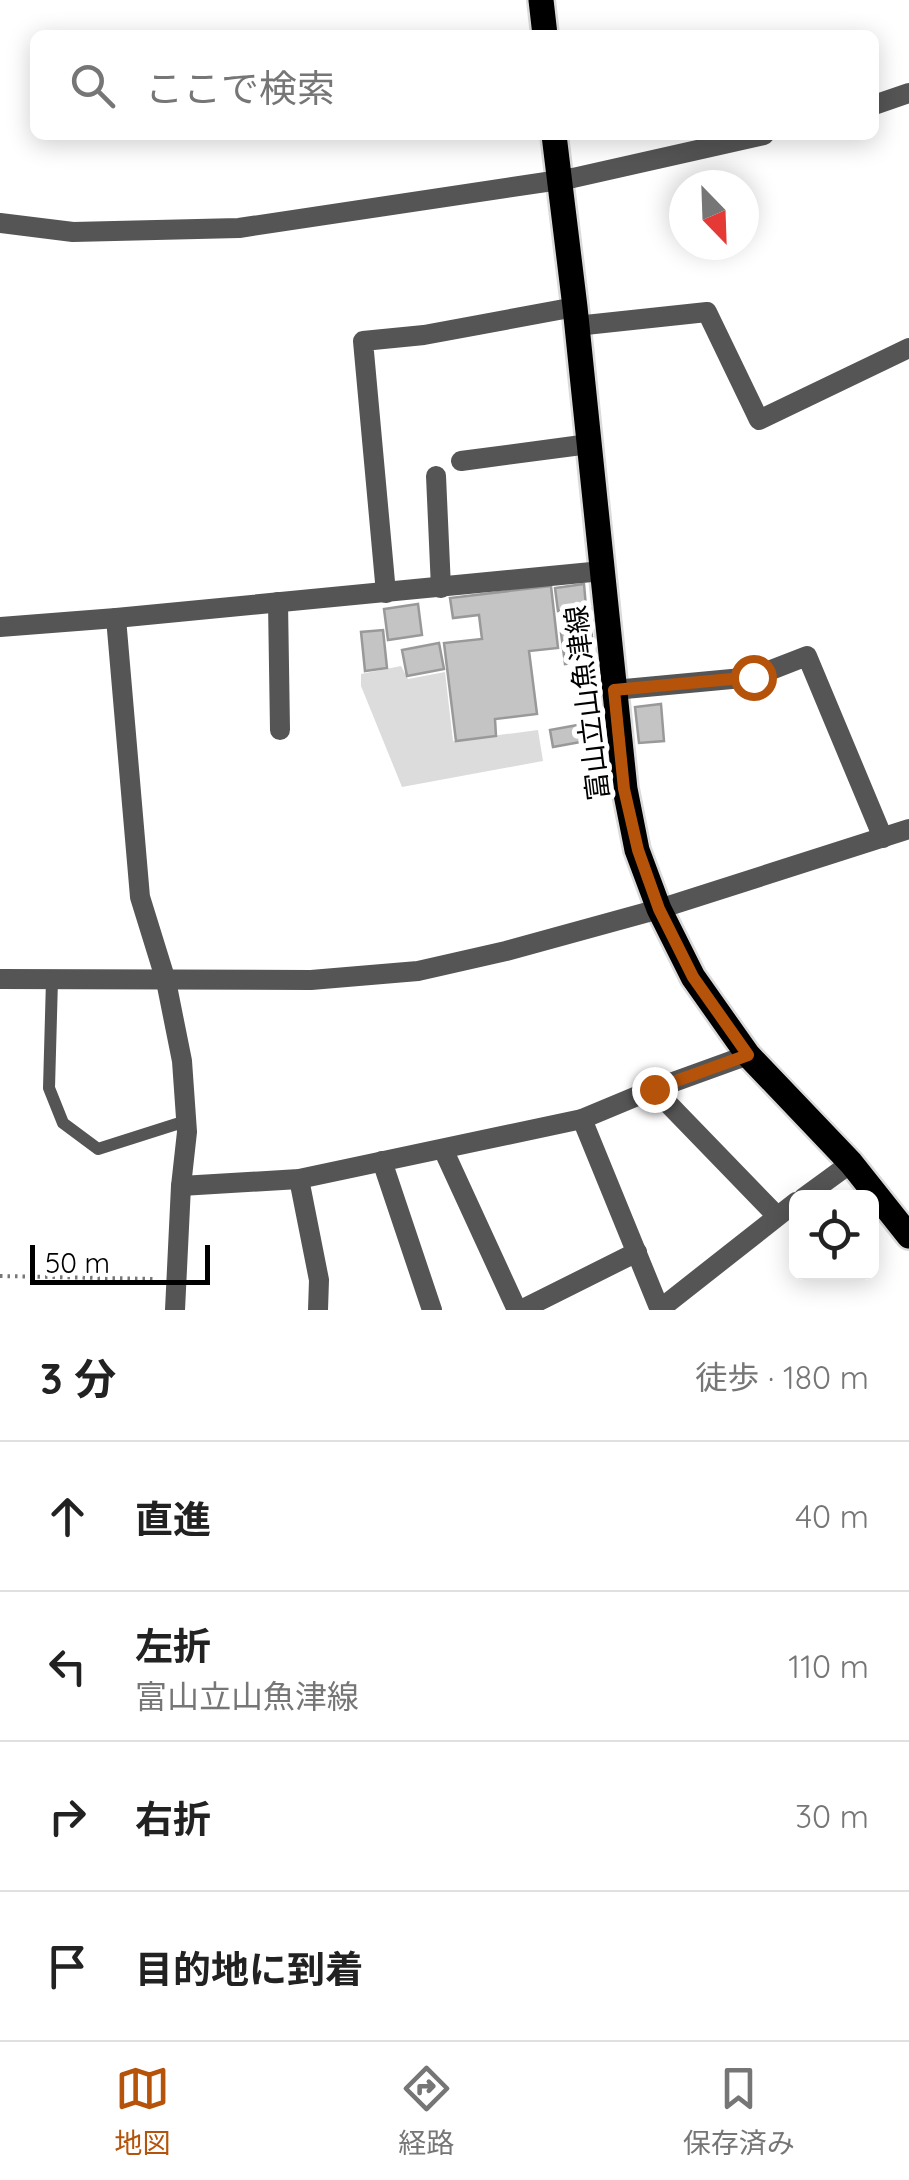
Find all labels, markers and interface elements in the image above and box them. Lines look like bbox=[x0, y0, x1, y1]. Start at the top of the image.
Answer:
search box bbox=[30, 30, 879, 140]
icon: search bbox=[65, 58, 120, 113]
text: ここで検索 bbox=[145, 64, 335, 112]
north arrow bbox=[669, 170, 759, 260]
street label: 富山立山魚津線 bbox=[557, 604, 616, 802]
route start bbox=[731, 655, 777, 701]
route end bbox=[632, 1067, 678, 1113]
map controls bbox=[789, 1190, 879, 1280]
button: locate bbox=[789, 1190, 879, 1280]
scale bar bbox=[30, 1240, 210, 1284]
text: 50 m bbox=[45, 1245, 110, 1280]
text: 3 分 bbox=[40, 1352, 116, 1405]
text: 徒歩 · 180 m bbox=[695, 1357, 869, 1397]
icon: ahead bbox=[40, 1489, 95, 1544]
text: 直進 bbox=[135, 1495, 211, 1543]
text: 40 m bbox=[795, 1496, 869, 1536]
text: 左折 bbox=[135, 1622, 211, 1670]
icon: left bbox=[40, 1639, 95, 1694]
text: 110 m bbox=[788, 1646, 869, 1686]
text: 富山立山魚津線 bbox=[135, 1676, 359, 1716]
icon: right bbox=[40, 1789, 95, 1844]
text: 右折 bbox=[135, 1795, 211, 1843]
text: 30 m bbox=[795, 1796, 869, 1836]
icon: arrive bbox=[40, 1939, 95, 1994]
text: 目的地に到着 bbox=[135, 1945, 363, 1993]
tab: 地図 bbox=[114, 2061, 170, 2161]
tab: 経路 bbox=[398, 2061, 455, 2161]
tab: 保存済み bbox=[683, 2061, 795, 2161]

